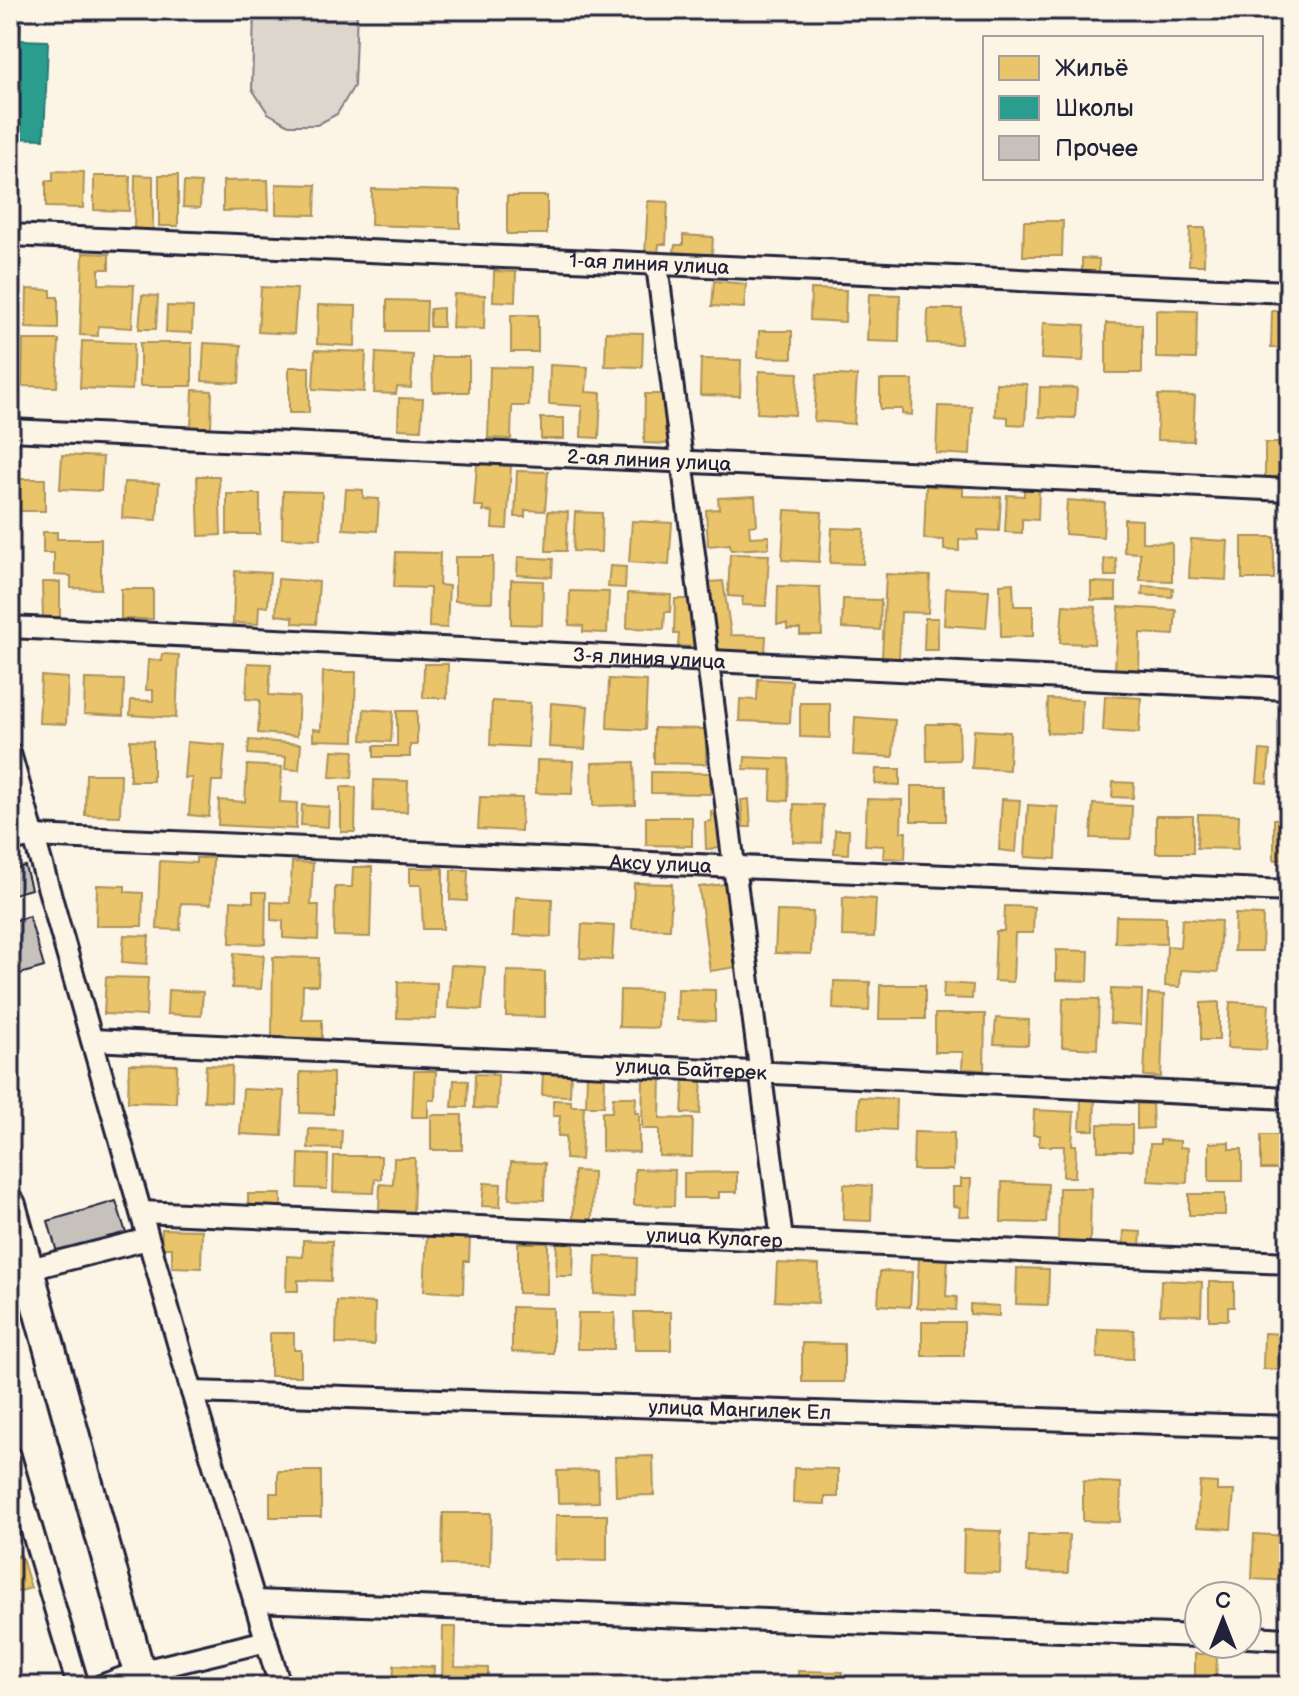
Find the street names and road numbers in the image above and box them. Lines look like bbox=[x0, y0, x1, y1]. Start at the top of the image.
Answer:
street label: 1-ая линия улица bbox=[569, 249, 730, 280]
street label: 2-ая линия улица bbox=[567, 445, 732, 477]
street label: 3-я линия улица bbox=[572, 643, 726, 675]
street label: Аксу улица bbox=[608, 850, 713, 879]
street label: улица Байтерек bbox=[615, 1054, 768, 1086]
street label: улица Кулагер bbox=[646, 1223, 784, 1254]
street label: улица Мангилек Ел bbox=[648, 1396, 831, 1425]

